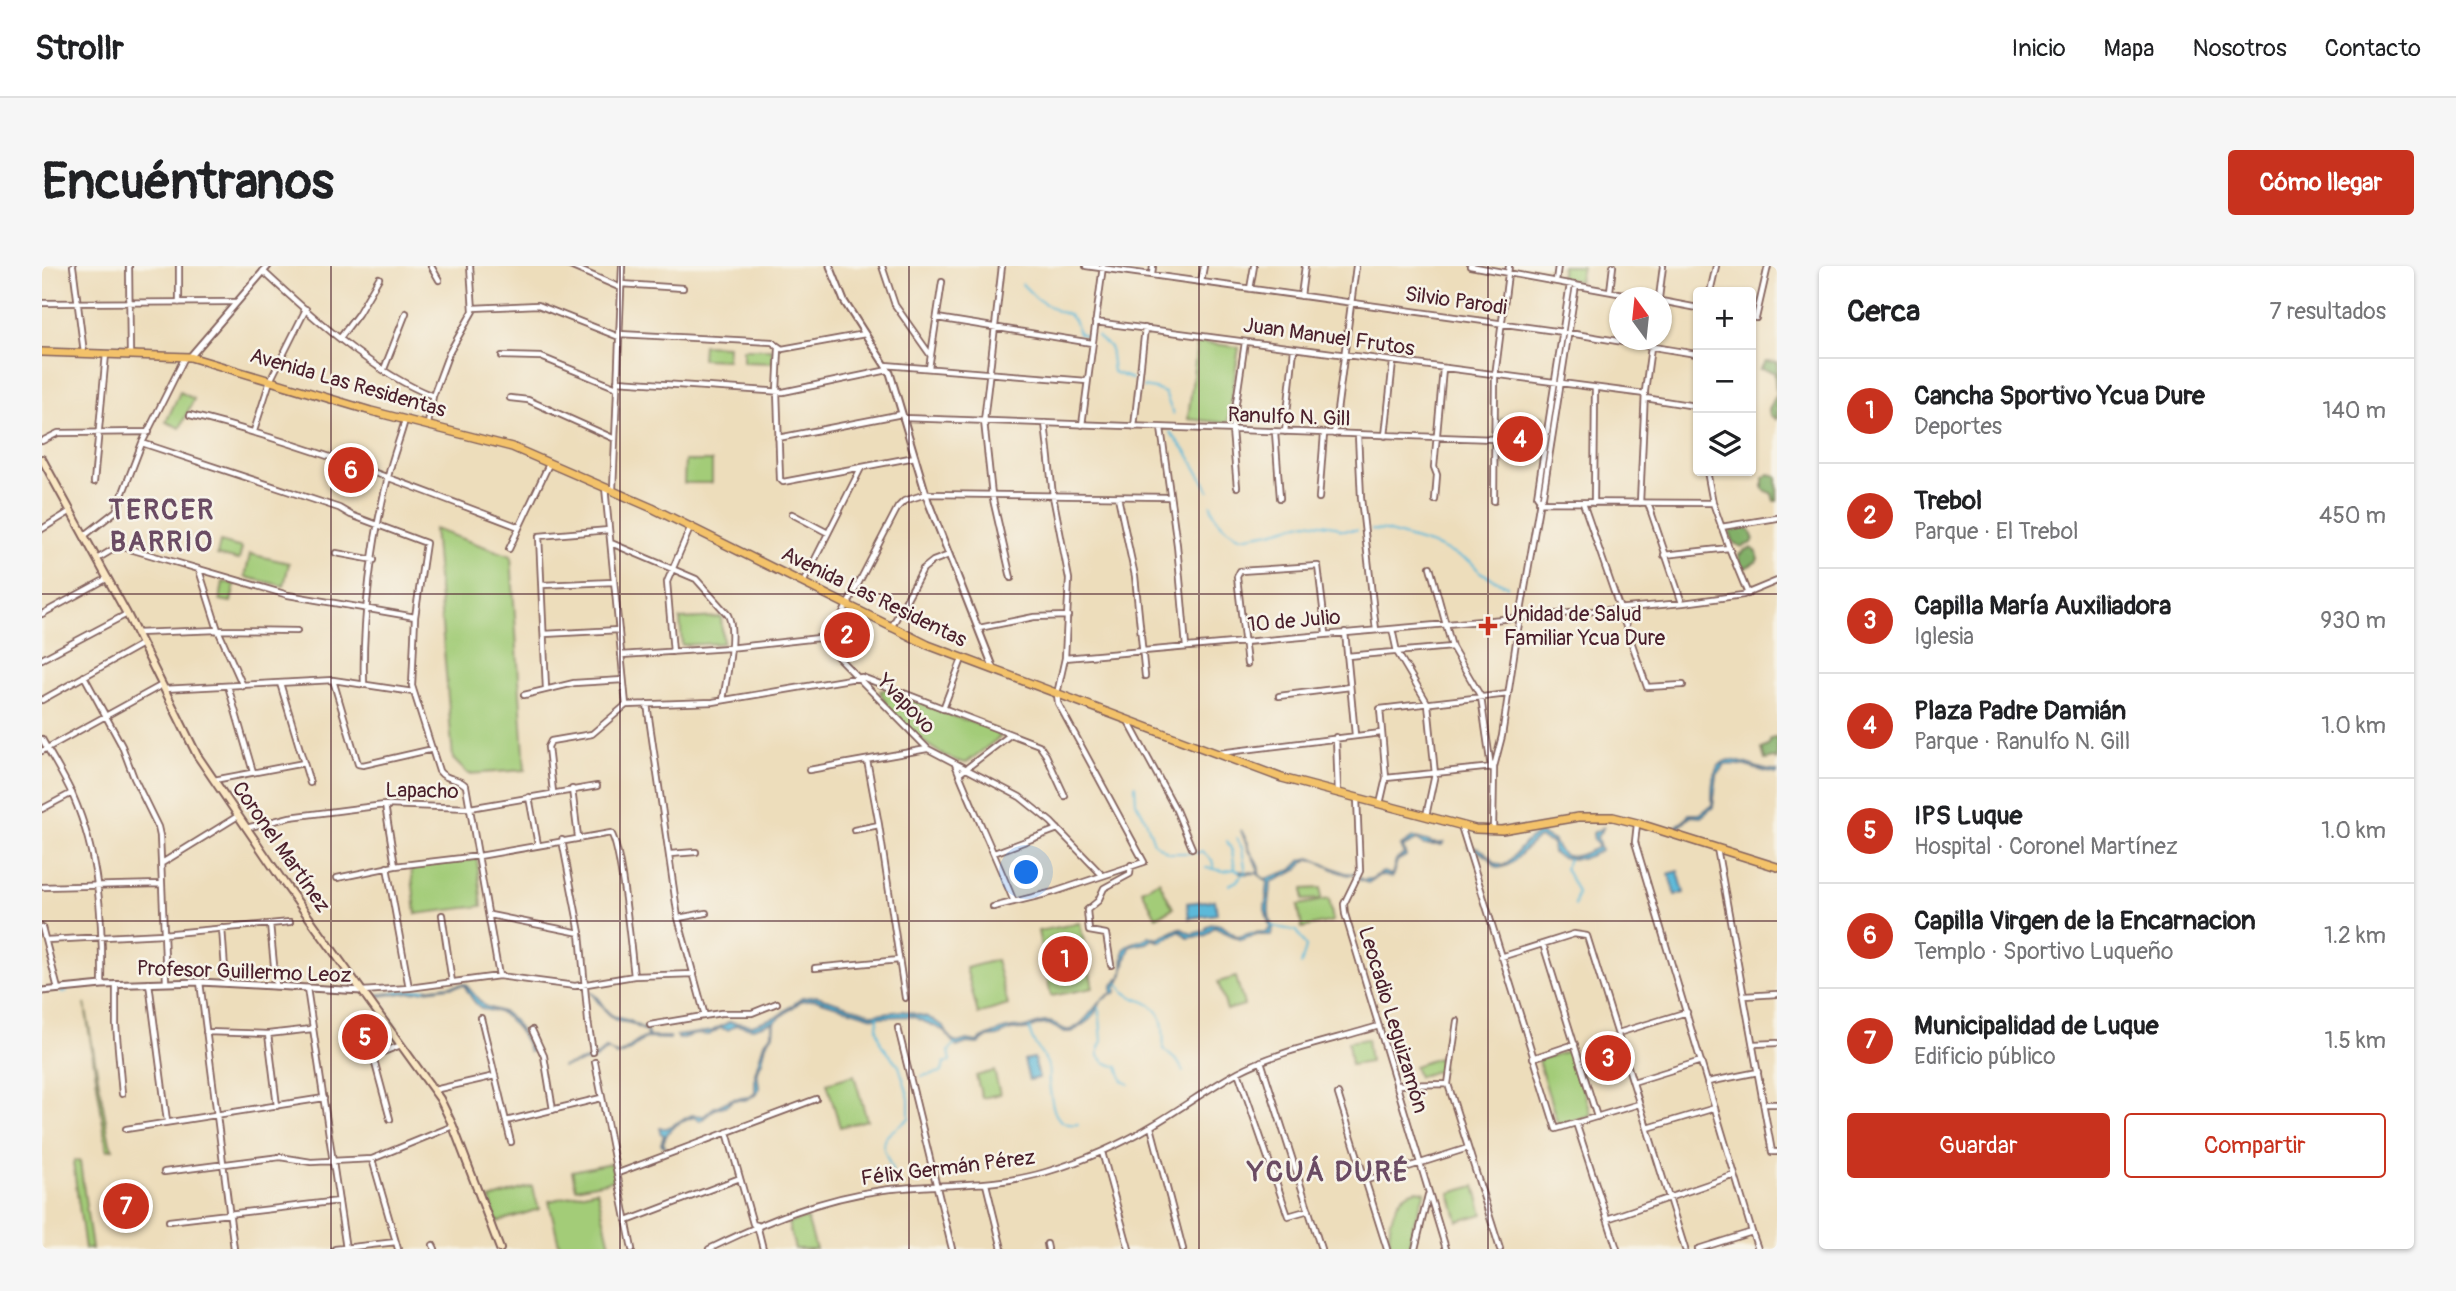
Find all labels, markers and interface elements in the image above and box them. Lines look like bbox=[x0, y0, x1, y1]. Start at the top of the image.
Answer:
text: Strollr bbox=[35, 28, 124, 69]
text: Inicio bbox=[2012, 34, 2066, 63]
text: Mapa bbox=[2104, 34, 2155, 63]
text: Nosotros bbox=[2193, 34, 2287, 63]
text: Contacto bbox=[2325, 34, 2421, 63]
button: Cómo llegar bbox=[2228, 150, 2414, 215]
text: Encuéntranos bbox=[42, 152, 334, 213]
street label: Silvio Parodi bbox=[1403, 280, 1509, 322]
north arrow bbox=[1609, 287, 1672, 350]
map controls bbox=[1693, 287, 1756, 476]
button: + bbox=[1693, 287, 1756, 350]
text: Cerca bbox=[1847, 293, 1920, 330]
text: 7 resultados bbox=[2269, 297, 2386, 326]
street label: Juan Manuel Frutos bbox=[1242, 312, 1417, 362]
street label: Avenida Las Residentas bbox=[247, 342, 450, 424]
button: − bbox=[1693, 350, 1756, 413]
text: Cancha Sportivo Ycua Dure bbox=[1914, 380, 2205, 412]
text: 1 bbox=[1866, 396, 1875, 425]
text: 140 m bbox=[2323, 396, 2386, 425]
street label: Ranulfo N. Gill bbox=[1227, 401, 1351, 433]
text: Deportes bbox=[1914, 412, 2002, 441]
pin: 4 bbox=[1497, 413, 1543, 465]
button: layers bbox=[1693, 413, 1756, 476]
pin: 6 bbox=[328, 444, 374, 496]
text: Trebol bbox=[1914, 485, 1982, 517]
district label: TERCER BARRIO bbox=[108, 493, 215, 560]
text: 2 bbox=[1864, 501, 1876, 530]
text: 450 m bbox=[2319, 501, 2386, 530]
text: Parque · El Trebol bbox=[1914, 517, 2078, 546]
street label: Avenida Las Residentas bbox=[777, 540, 972, 654]
text: Capilla María Auxiliadora bbox=[1914, 590, 2171, 622]
place label: Unidad de Salud Familiar Ycua Dure bbox=[1504, 601, 1666, 652]
street label: 10 de Julio bbox=[1246, 603, 1342, 639]
text: 3 bbox=[1864, 606, 1876, 635]
text: 930 m bbox=[2320, 606, 2386, 635]
pin: 2 bbox=[824, 609, 870, 661]
marker: Unidad de Salud Familiar Ycua Dure bbox=[1478, 616, 1498, 636]
text: Iglesia bbox=[1914, 622, 1974, 651]
street label: Yvapovo bbox=[870, 668, 941, 740]
text: Plaza Padre Damián bbox=[1914, 695, 2126, 727]
text: 4 bbox=[1863, 711, 1877, 740]
text: 1.0 km bbox=[2321, 711, 2386, 740]
text: Parque · Ranulfo N. Gill bbox=[1914, 727, 2130, 756]
street label: Coronel Martínez bbox=[226, 776, 336, 918]
street label: Lapacho bbox=[385, 777, 459, 805]
text: IPS Luque bbox=[1914, 800, 2022, 832]
text: 5 bbox=[1864, 816, 1876, 845]
text: 1.0 km bbox=[2321, 816, 2386, 845]
text: Hospital · Coronel Martínez bbox=[1914, 832, 2178, 861]
your location bbox=[1009, 855, 1043, 889]
text: Capilla Virgen de la Encarnacion bbox=[1914, 905, 2256, 937]
text: 6 bbox=[1863, 921, 1877, 950]
text: 1.2 km bbox=[2324, 921, 2386, 950]
street label: Leocadio Leguizamón bbox=[1352, 924, 1434, 1116]
pin: 1 bbox=[1042, 933, 1088, 985]
text: Templo · Sportivo Luqueño bbox=[1914, 937, 2173, 966]
street label: Profesor Guillermo Leoz bbox=[136, 955, 352, 989]
text: Municipalidad de Luque bbox=[1914, 1010, 2159, 1042]
pin: 5 bbox=[342, 1011, 388, 1063]
text: 7 bbox=[1864, 1026, 1876, 1055]
text: 1.5 km bbox=[2324, 1026, 2386, 1055]
pin: 3 bbox=[1585, 1032, 1631, 1084]
text: Edificio público bbox=[1914, 1042, 2056, 1071]
button: Guardar bbox=[1847, 1113, 2110, 1178]
button: Compartir bbox=[2124, 1113, 2386, 1178]
street label: Félix Germán Pérez bbox=[859, 1144, 1037, 1192]
district label: YCUÁ DURÉ bbox=[1246, 1155, 1411, 1190]
pin: 7 bbox=[103, 1180, 149, 1232]

